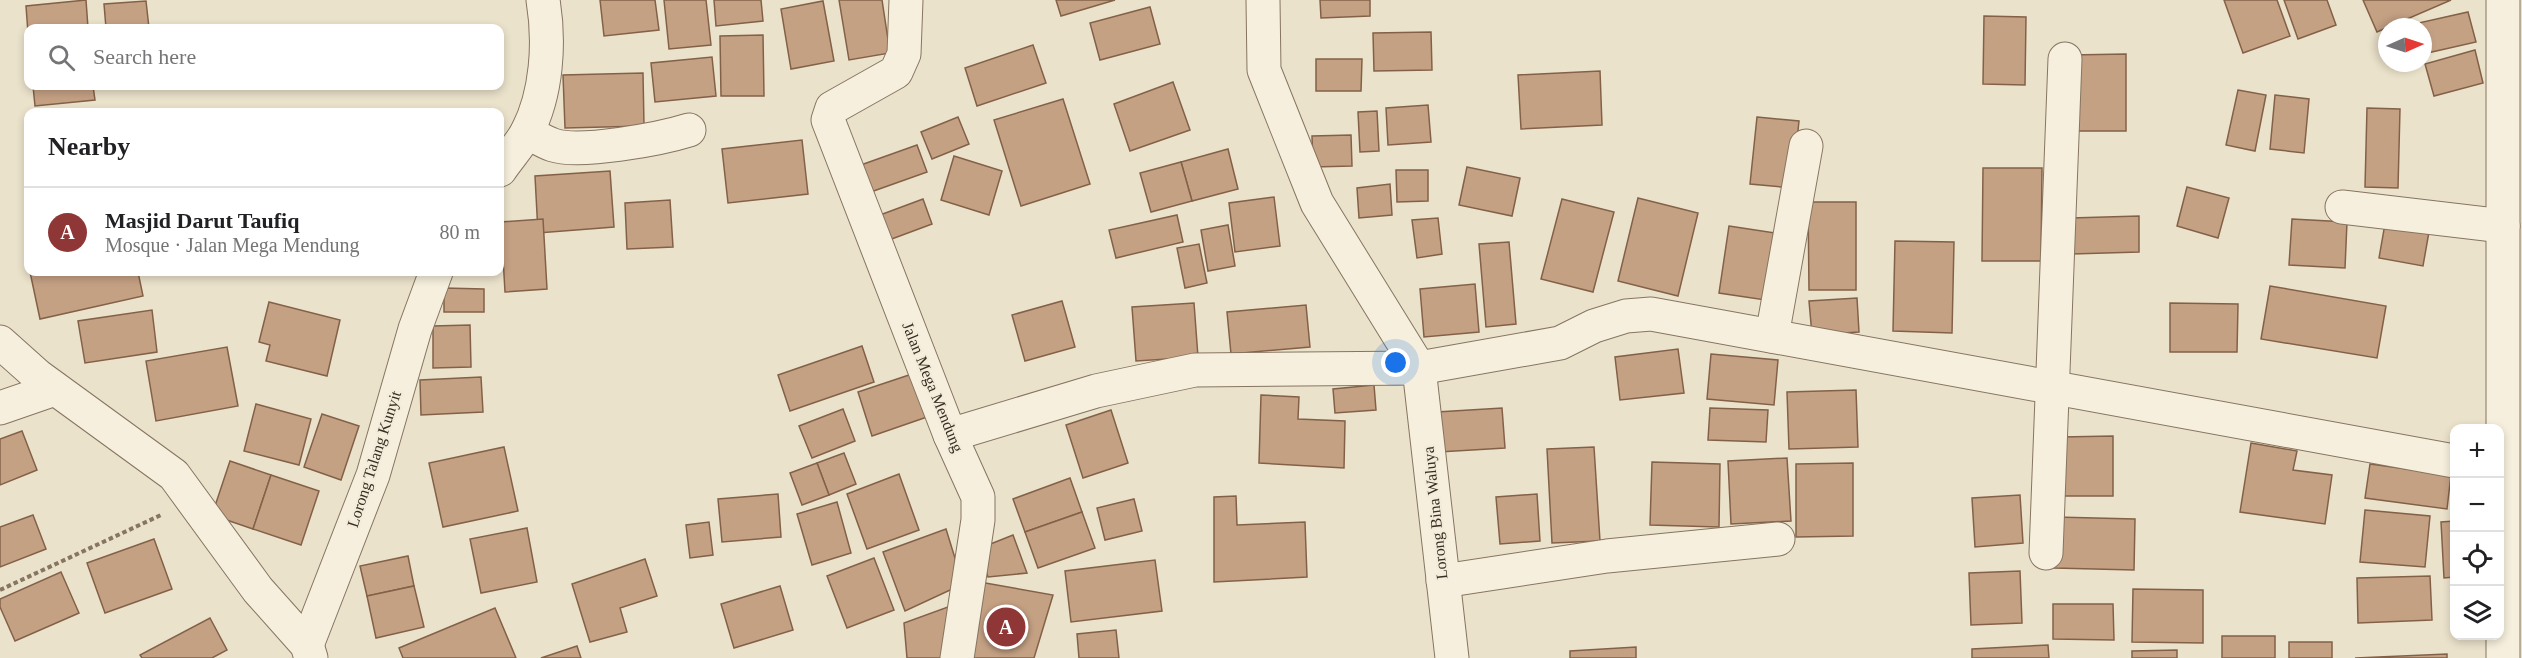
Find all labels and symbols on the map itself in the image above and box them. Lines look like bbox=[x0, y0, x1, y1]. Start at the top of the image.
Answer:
north arrow bbox=[2378, 18, 2432, 72]
street label: Jalan Mega Mendung bbox=[898, 320, 967, 455]
your location bbox=[1381, 348, 1410, 377]
street label: Lorong Talang Kunyit bbox=[344, 388, 405, 530]
street label: Lorong Bina Waluya bbox=[1420, 446, 1451, 580]
pin: A bbox=[986, 604, 1026, 650]

